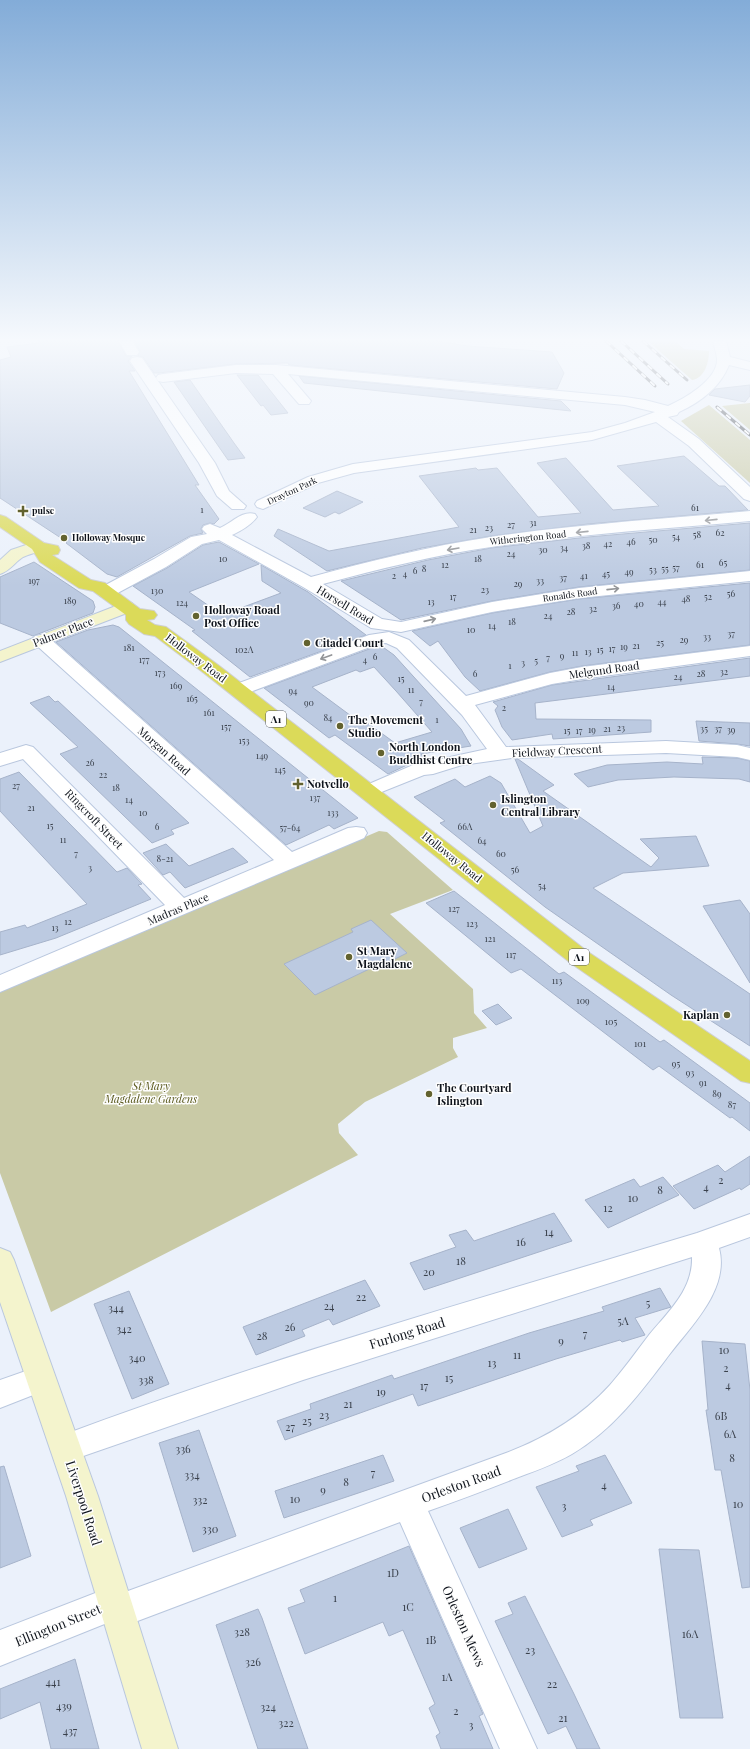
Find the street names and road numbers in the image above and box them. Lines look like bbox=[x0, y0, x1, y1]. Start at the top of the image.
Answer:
street label: Drayton Park bbox=[265, 473, 318, 507]
street label: Witherington Road bbox=[488, 527, 567, 547]
street label: Horsell Road bbox=[314, 582, 377, 628]
street label: Ronalds Road bbox=[542, 584, 599, 604]
street label: Palmer Place bbox=[30, 613, 96, 650]
street label: Holloway Road bbox=[163, 630, 230, 686]
street label: Melgund Road bbox=[568, 657, 641, 682]
road number: A1 bbox=[266, 711, 286, 727]
street label: Morgan Road bbox=[135, 723, 194, 779]
street label: Fieldway Crescent bbox=[511, 741, 603, 760]
street label: Ringcroft Street bbox=[62, 785, 127, 852]
street label: Holloway Road bbox=[419, 828, 486, 886]
street label: Madras Place bbox=[145, 889, 211, 928]
road number: A1 bbox=[569, 949, 589, 965]
street label: Furlong Road bbox=[367, 1313, 447, 1352]
street label: Liverpool Road bbox=[63, 1458, 106, 1548]
street label: Orleston Road bbox=[419, 1461, 503, 1506]
street label: Orleston Mews bbox=[439, 1583, 490, 1669]
street label: Ellington Street bbox=[12, 1599, 104, 1650]

